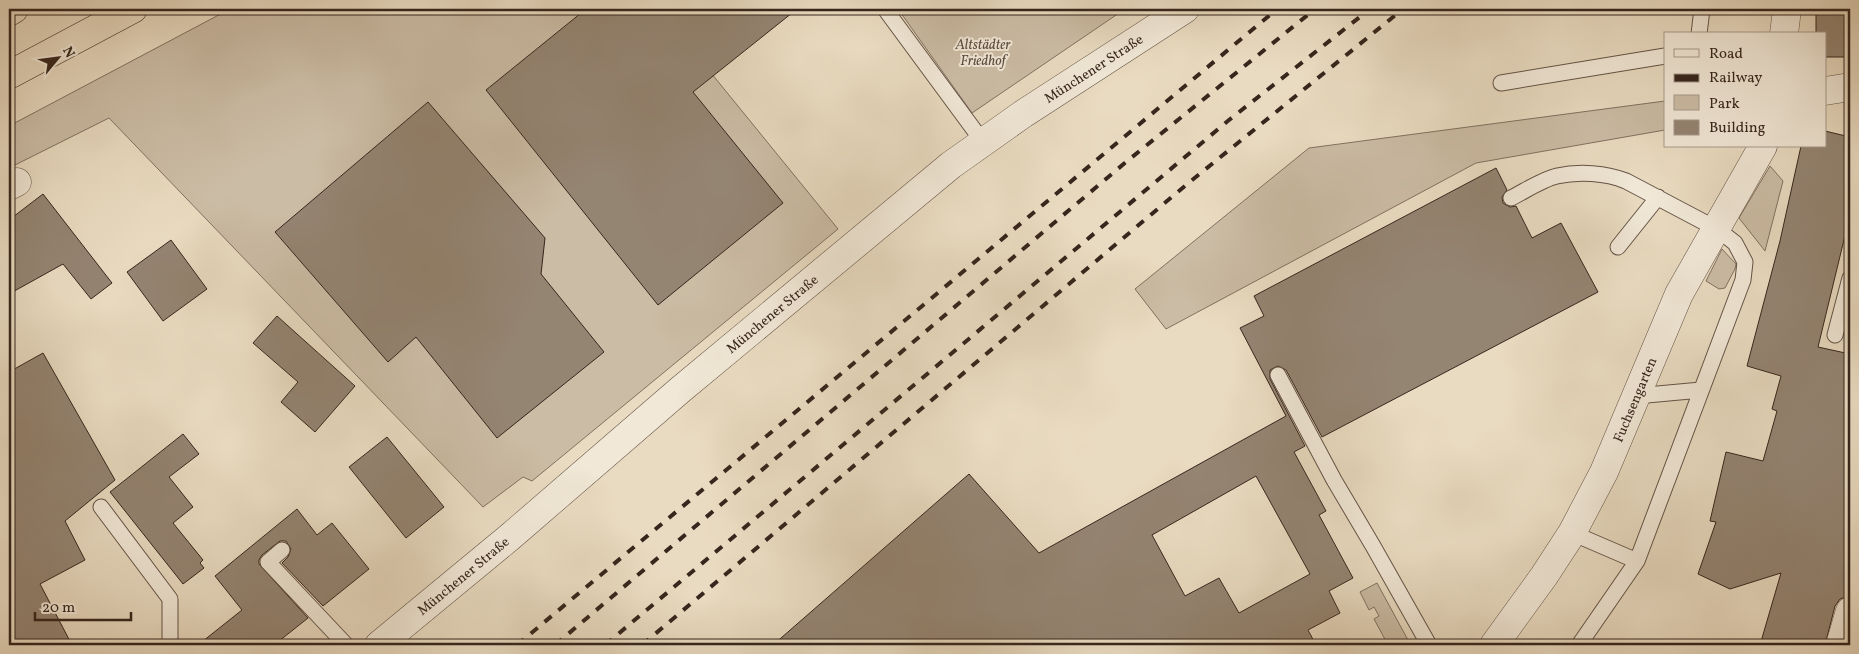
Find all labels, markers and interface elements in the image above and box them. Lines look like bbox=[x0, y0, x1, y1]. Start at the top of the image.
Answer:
street label: Münchener Straße bbox=[1041, 30, 1148, 109]
north arrow bbox=[32, 32, 82, 82]
legend bbox=[1664, 32, 1826, 148]
park label: Altstädter Friedhof bbox=[954, 36, 1011, 71]
text: N bbox=[57, 43, 79, 61]
text: Road bbox=[1709, 44, 1743, 65]
text: Railway bbox=[1709, 68, 1762, 89]
text: Park bbox=[1709, 94, 1740, 115]
text: Building bbox=[1709, 118, 1766, 139]
street label: Münchener Straße bbox=[723, 271, 823, 359]
street label: Fuchsengarten bbox=[1610, 355, 1662, 446]
street label: Münchener Straße bbox=[414, 533, 514, 620]
scale bar bbox=[35, 589, 131, 621]
text: 20 m bbox=[42, 598, 75, 619]

